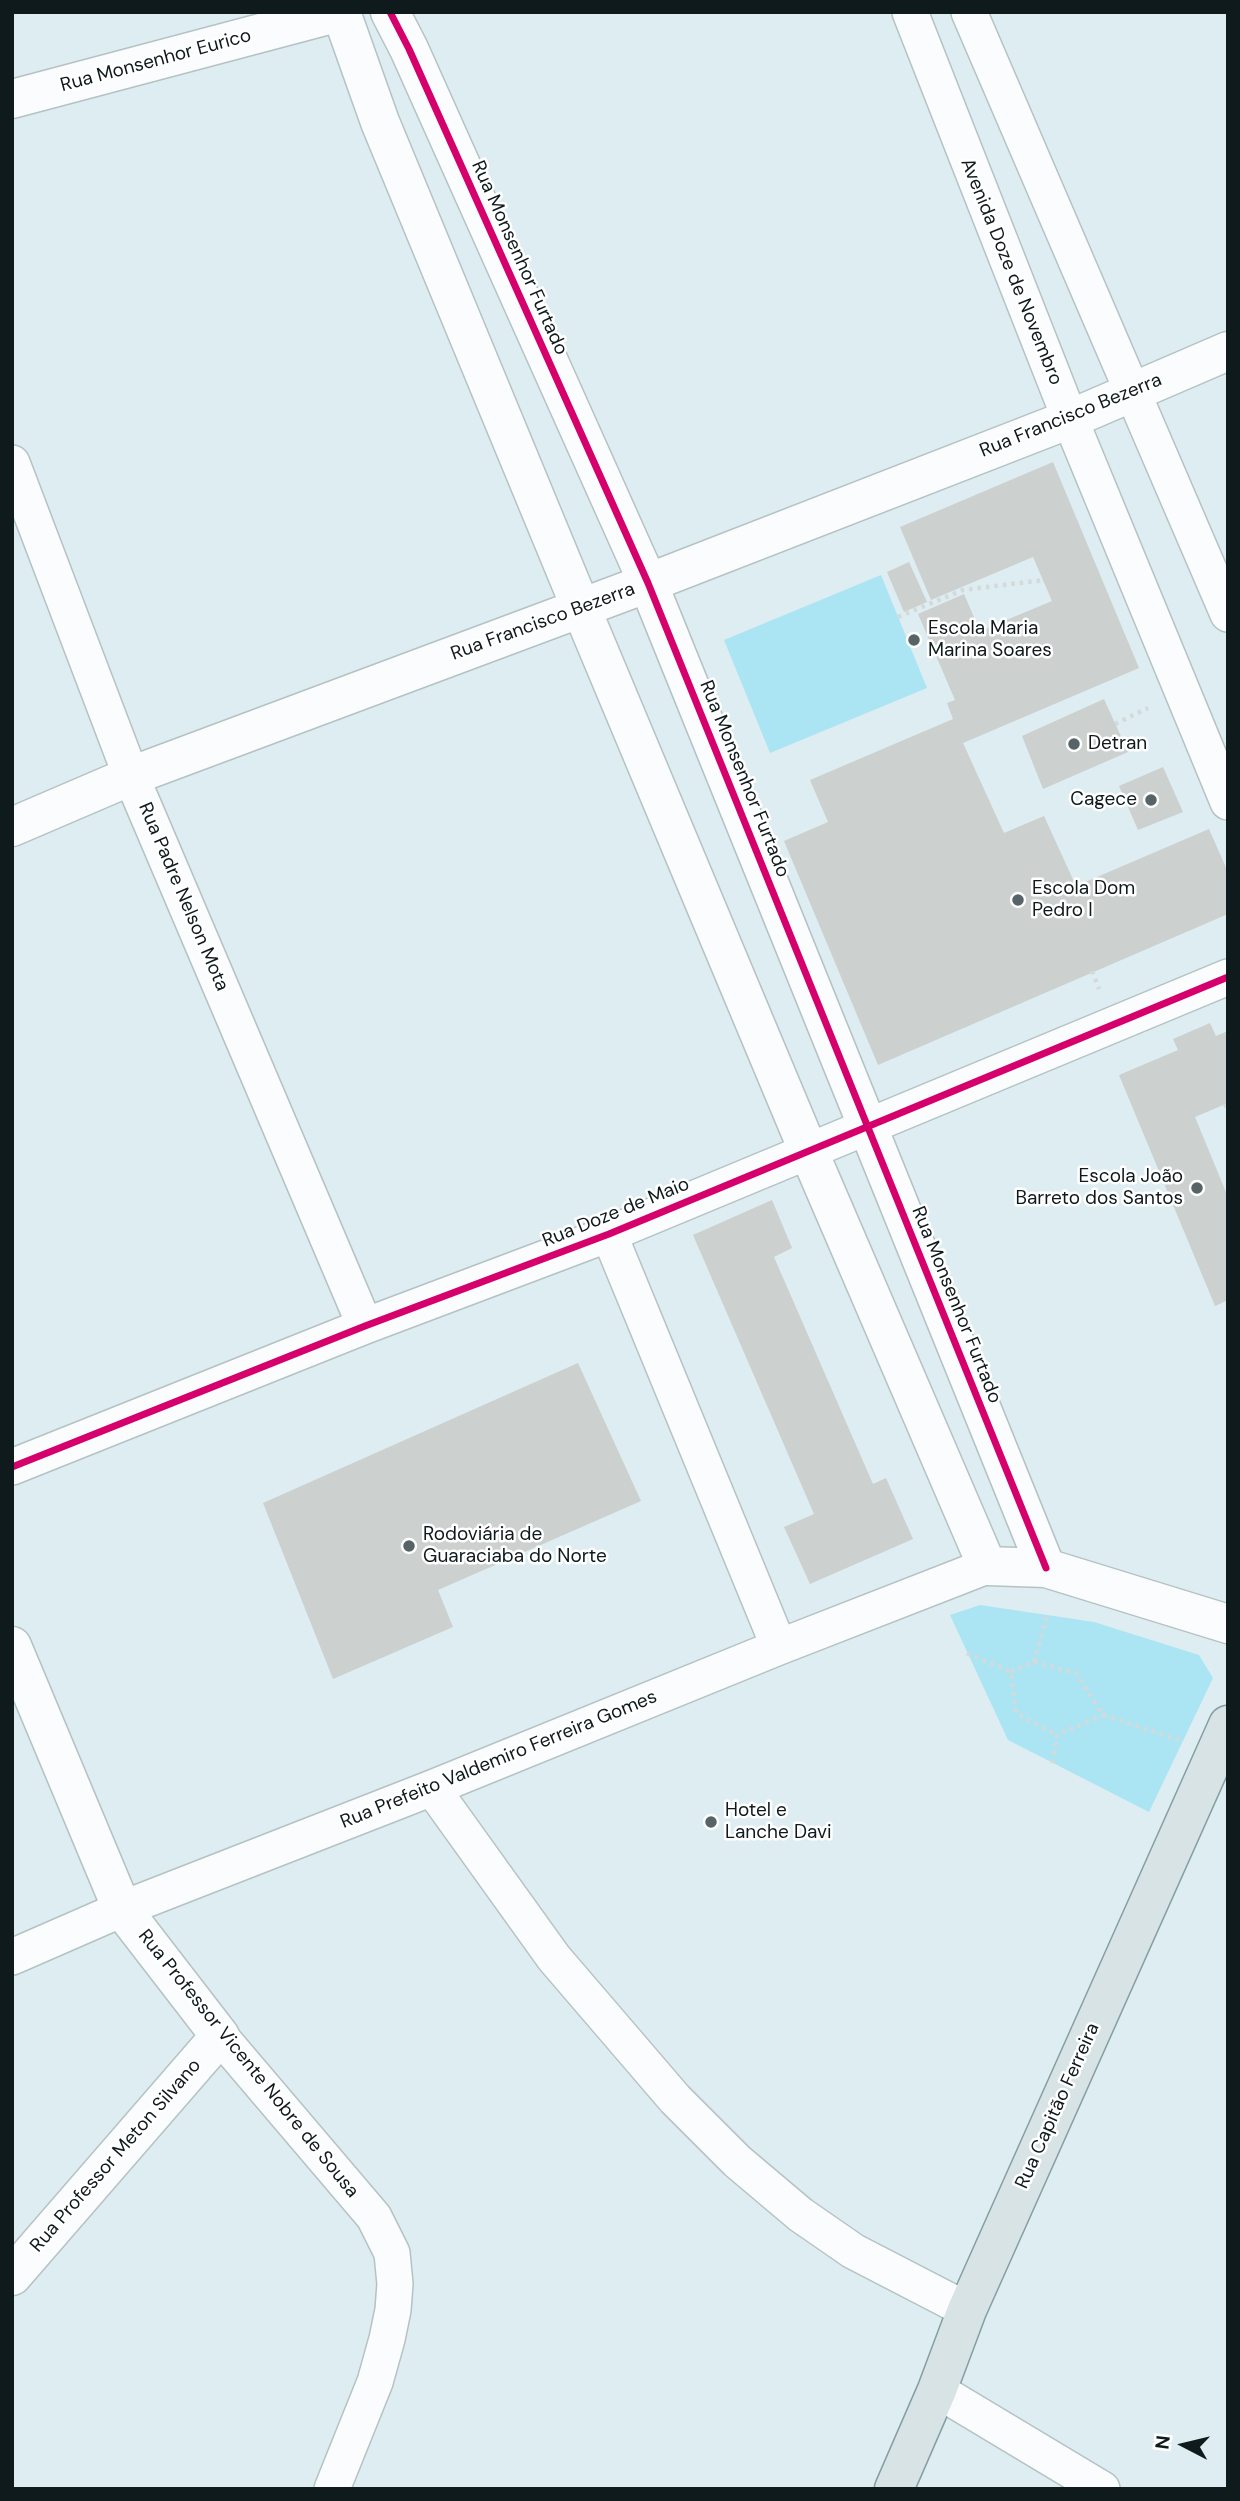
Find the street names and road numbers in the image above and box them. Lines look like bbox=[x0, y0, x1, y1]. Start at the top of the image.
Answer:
street label: Rua Monsenhor Eurico bbox=[58, 25, 254, 97]
street label: Avenida Doze de Novembro bbox=[955, 155, 1067, 389]
street label: Rua Monsenhor Furtado bbox=[466, 157, 572, 359]
street label: Rua Francisco Bezerra bbox=[977, 369, 1165, 463]
street label: Rua Francisco Bezerra bbox=[448, 578, 638, 666]
street label: Rua Monsenhor Furtado bbox=[694, 677, 794, 881]
street label: Rua Padre Nelson Mota bbox=[133, 799, 233, 995]
street label: Rua Doze de Maio bbox=[539, 1173, 693, 1253]
street label: Rua Monsenhor Furtado bbox=[906, 1203, 1006, 1407]
street label: Rua Prefeito Valdemiro Ferreira Gomes bbox=[337, 1686, 661, 1834]
street label: Rua Professor Vicente Nobre de Sousa bbox=[133, 1925, 363, 2203]
street label: Rua Capitão Ferreira bbox=[1011, 2020, 1105, 2192]
street label: Rua Professor Meton Silvano bbox=[26, 2055, 206, 2257]

